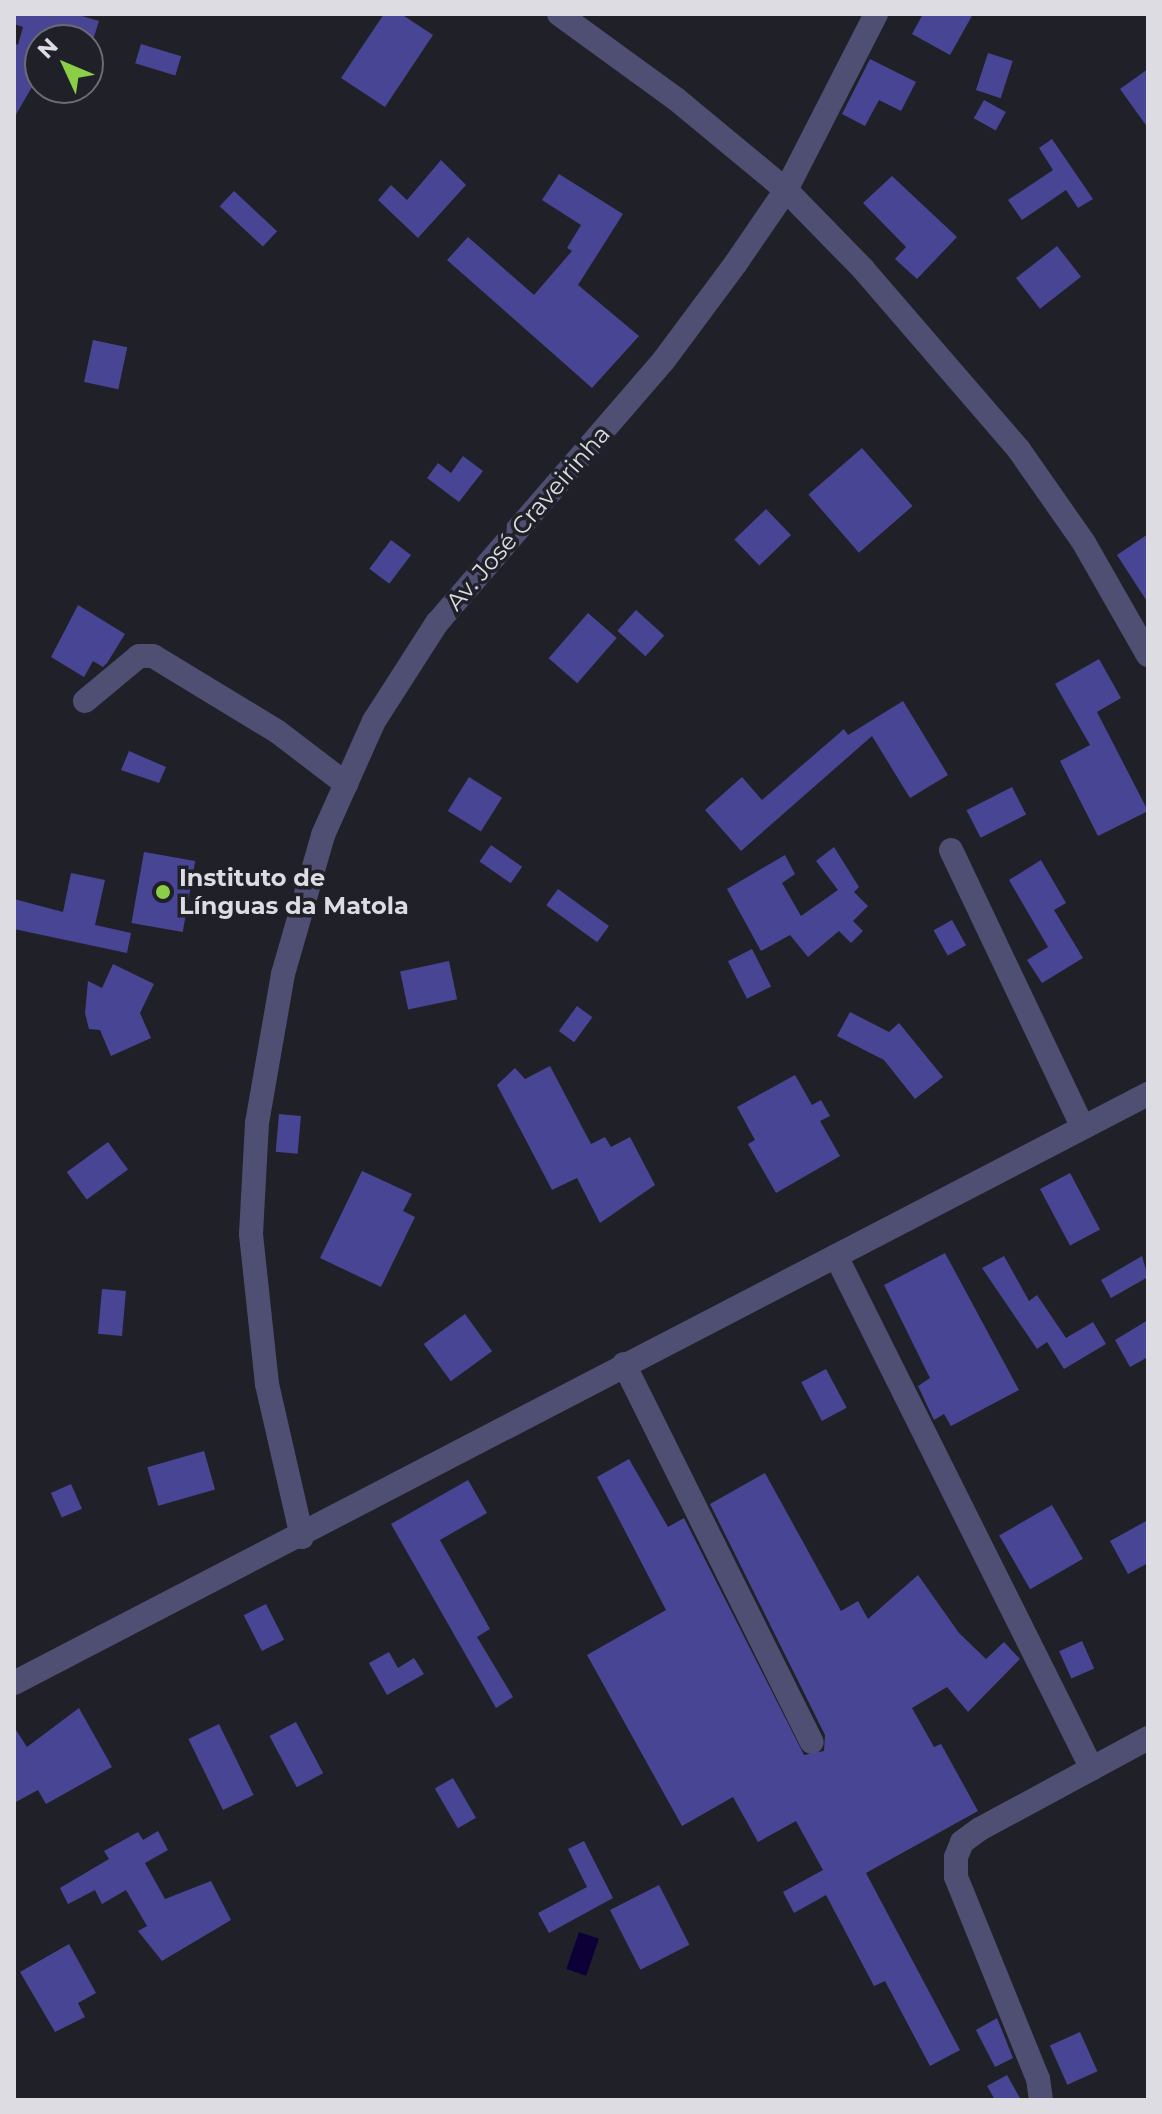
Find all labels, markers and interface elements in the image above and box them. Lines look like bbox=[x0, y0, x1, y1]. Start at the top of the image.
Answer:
north arrow bbox=[24, 24, 104, 104]
text: N bbox=[32, 33, 64, 64]
street label: Av. José Craveirinha bbox=[440, 420, 616, 616]
place label: Instituto de Línguas da Matola bbox=[179, 864, 409, 920]
marker: Instituto de Línguas da Matola bbox=[154, 883, 172, 901]

